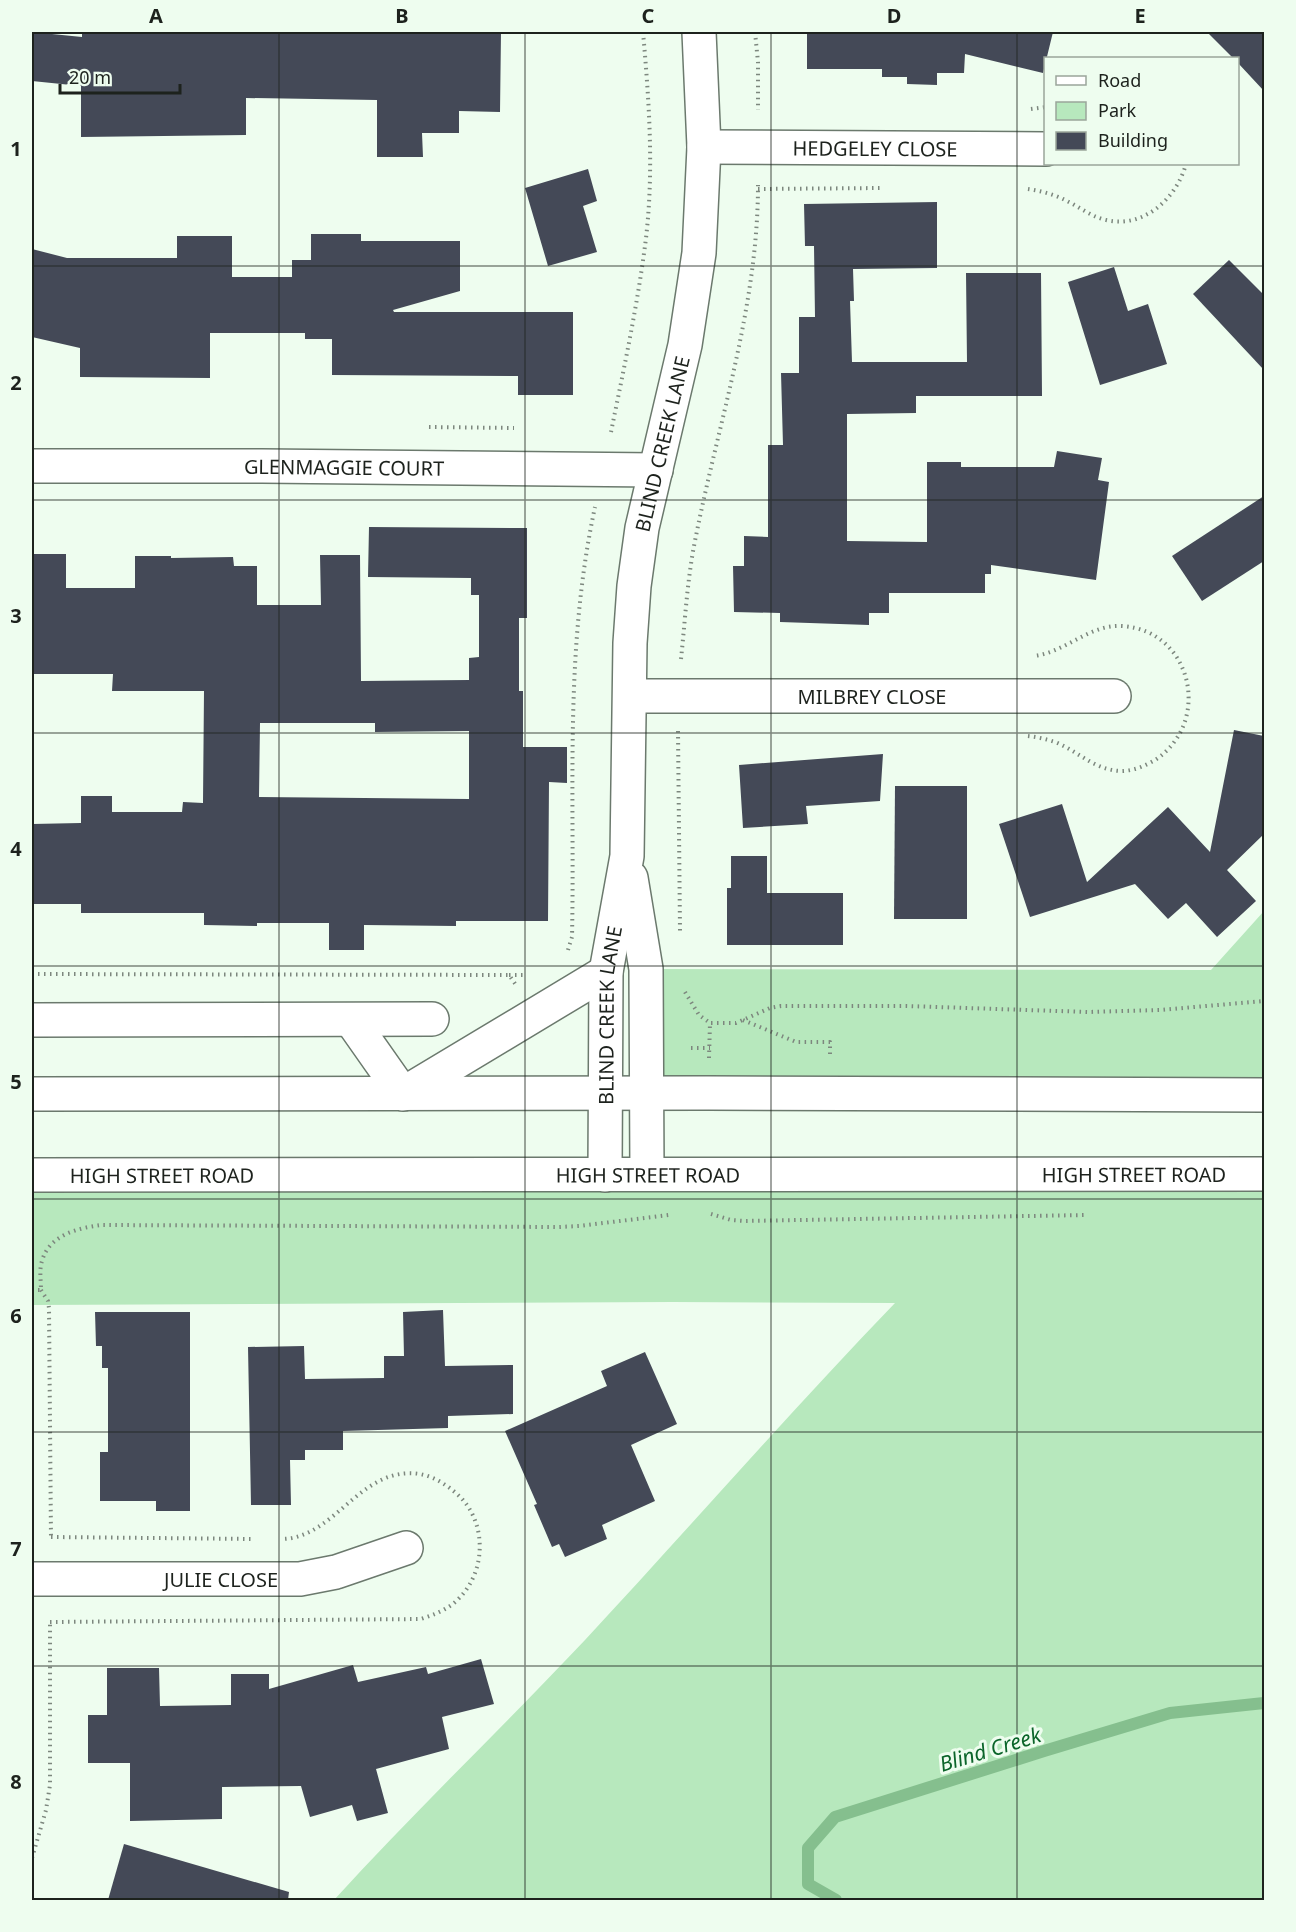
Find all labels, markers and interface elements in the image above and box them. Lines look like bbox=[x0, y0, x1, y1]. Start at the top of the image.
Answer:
text: A bbox=[149, 2, 163, 29]
text: B bbox=[395, 2, 409, 29]
text: C bbox=[642, 2, 655, 29]
text: D bbox=[887, 2, 901, 29]
text: E bbox=[1134, 2, 1146, 29]
scale bar bbox=[60, 57, 180, 95]
legend bbox=[1044, 57, 1239, 165]
text: 20 m bbox=[69, 65, 111, 89]
text: Road bbox=[1098, 68, 1141, 92]
text: Park bbox=[1098, 98, 1136, 122]
text: Building bbox=[1098, 128, 1168, 152]
street label: HEDGELEY CLOSE bbox=[792, 134, 958, 162]
text: 1 bbox=[10, 135, 22, 162]
street label: BLIND CREEK LANE bbox=[628, 353, 695, 534]
text: 2 bbox=[10, 369, 22, 396]
street label: GLENMAGGIE COURT bbox=[244, 452, 444, 481]
text: 3 bbox=[10, 602, 22, 629]
street label: MILBREY CLOSE bbox=[798, 683, 946, 710]
text: 4 bbox=[10, 835, 22, 862]
street label: BLIND CREEK LANE bbox=[592, 923, 628, 1105]
text: 5 bbox=[10, 1068, 22, 1095]
street label: HIGH STREET ROAD bbox=[70, 1161, 254, 1188]
street label: HIGH STREET ROAD bbox=[556, 1161, 740, 1188]
street label: HIGH STREET ROAD bbox=[1042, 1161, 1226, 1188]
text: 6 bbox=[10, 1302, 22, 1329]
text: 7 bbox=[10, 1535, 22, 1562]
street label: JULIE CLOSE bbox=[162, 1566, 278, 1593]
water label: Blind Creek bbox=[936, 1720, 1046, 1778]
text: 8 bbox=[10, 1768, 22, 1795]

